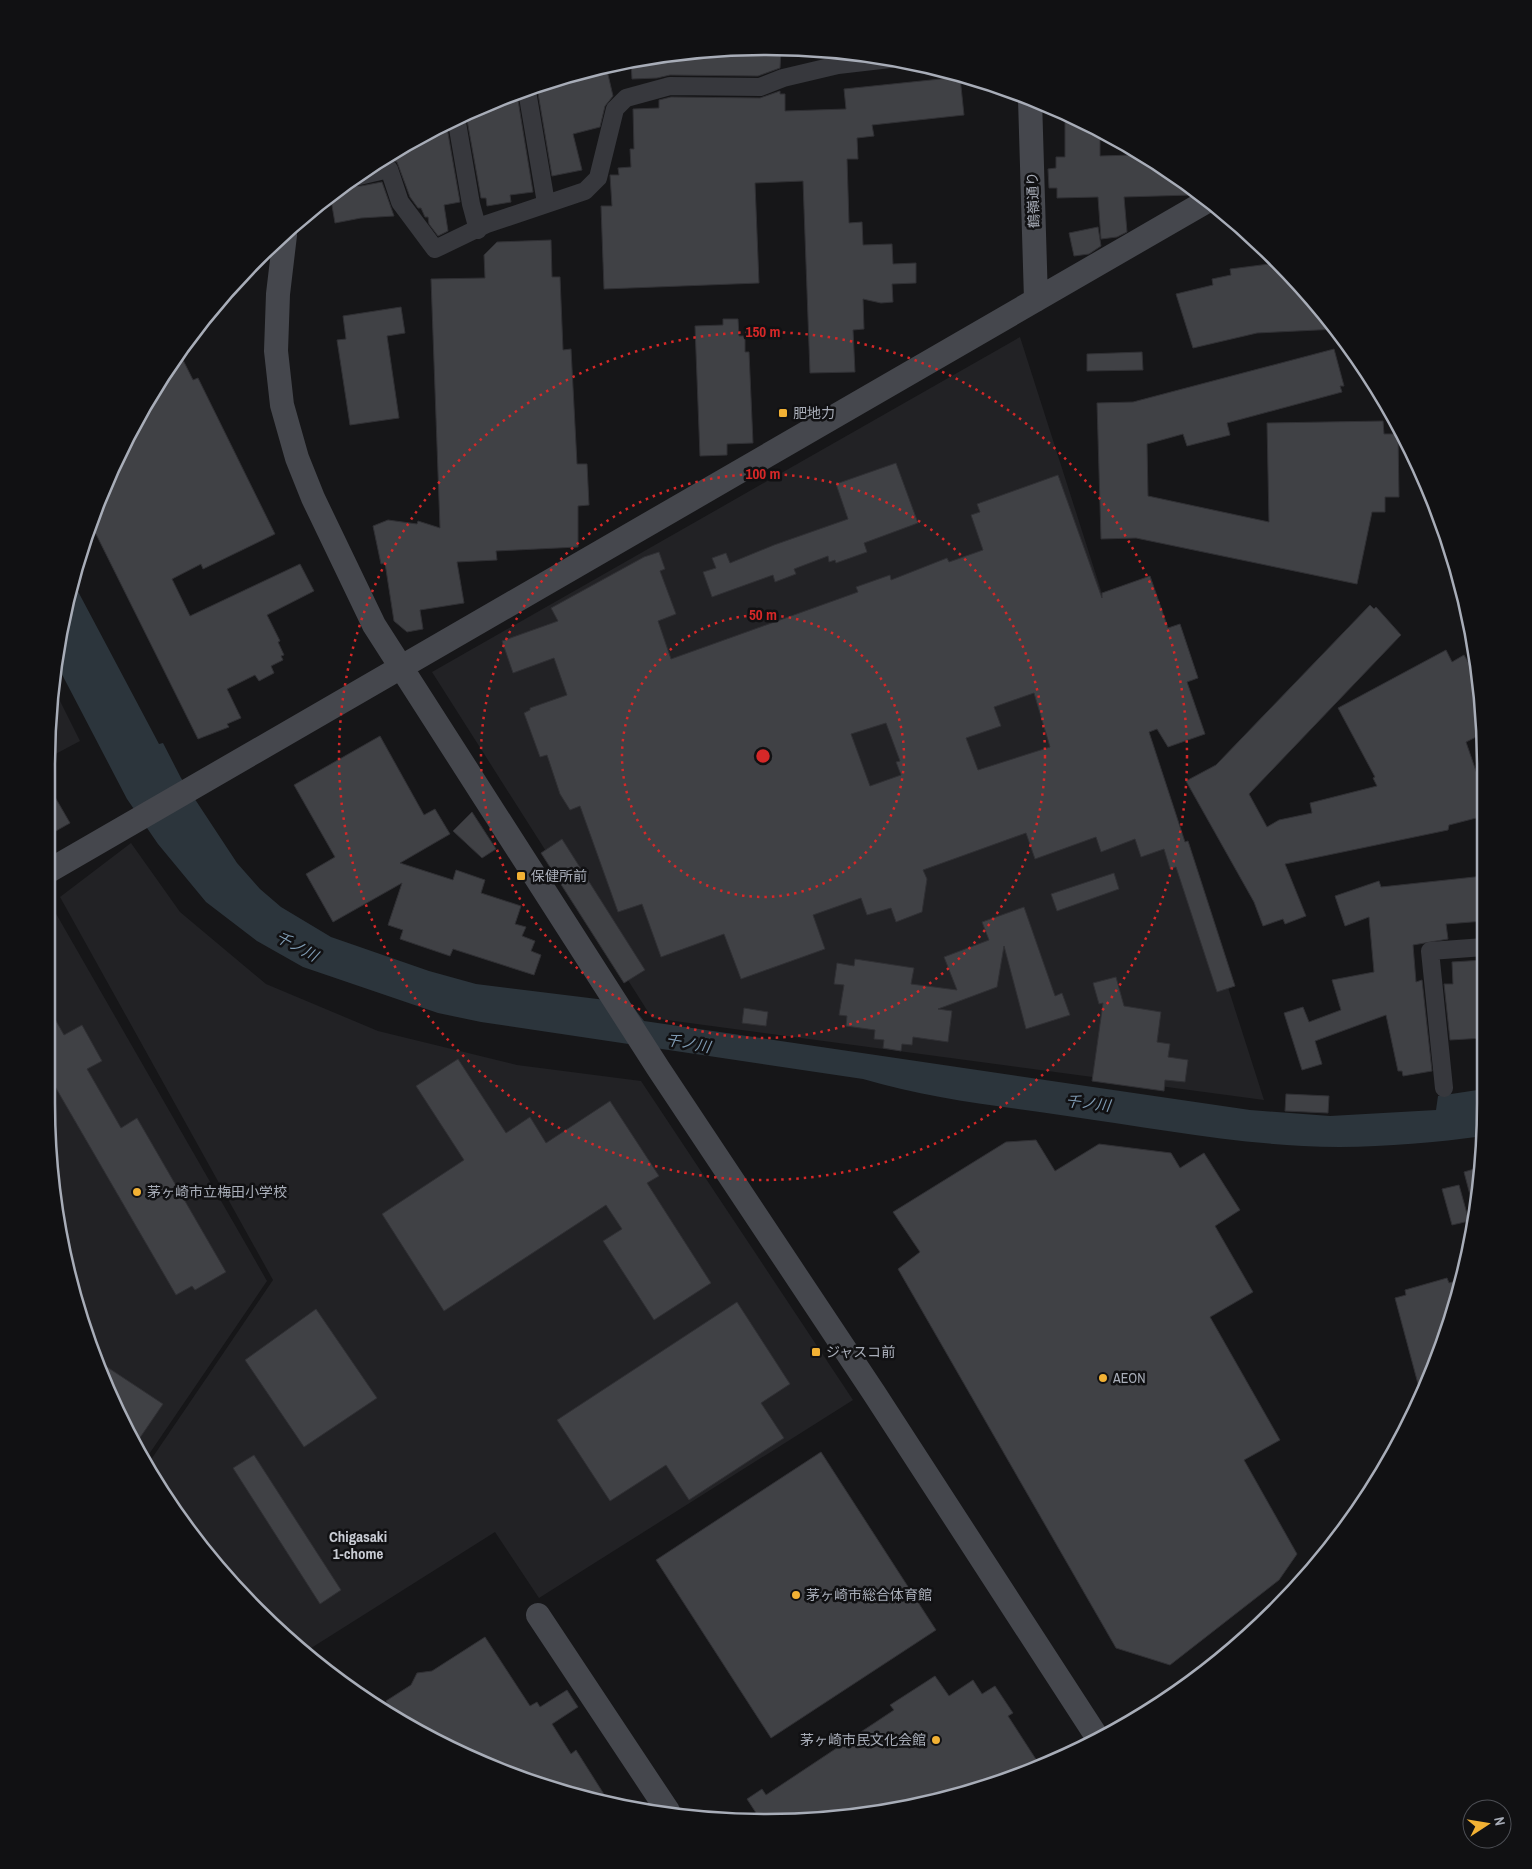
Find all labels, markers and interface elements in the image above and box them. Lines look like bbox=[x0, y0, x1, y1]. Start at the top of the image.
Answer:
street label: 鶴嶺通り bbox=[1023, 172, 1043, 228]
text: 150 m bbox=[746, 321, 780, 342]
place label: 肥地力 bbox=[793, 404, 835, 422]
marker: 肥地力 bbox=[777, 407, 789, 419]
text: 100 m bbox=[746, 463, 780, 484]
text: 50 m bbox=[749, 604, 777, 625]
centre of rings bbox=[754, 747, 772, 765]
place label: 保健所前 bbox=[531, 867, 587, 885]
marker: 保健所前 bbox=[515, 870, 527, 882]
water label: 千ノ川 bbox=[272, 926, 324, 967]
water label: 千ノ川 bbox=[664, 1029, 714, 1058]
water label: 千ノ川 bbox=[1064, 1090, 1114, 1116]
place label: 茅ヶ崎市立梅田小学校 bbox=[147, 1183, 287, 1201]
marker: 茅ヶ崎市立梅田小学校 bbox=[131, 1186, 143, 1198]
place label: ジャスコ前 bbox=[826, 1343, 895, 1361]
marker: ジャスコ前 bbox=[810, 1346, 822, 1358]
place label: AEON bbox=[1112, 1369, 1146, 1387]
marker: AEON bbox=[1097, 1372, 1109, 1384]
district label: Chigasaki 1-chome bbox=[329, 1526, 387, 1564]
place label: 茅ヶ崎市総合体育館 bbox=[806, 1586, 932, 1604]
marker: 茅ヶ崎市総合体育館 bbox=[790, 1589, 802, 1601]
place label: 茅ヶ崎市民文化会館 bbox=[800, 1731, 926, 1749]
marker: 茅ヶ崎市民文化会館 bbox=[930, 1734, 942, 1746]
north arrow bbox=[1462, 1799, 1512, 1849]
text: N bbox=[1490, 1815, 1509, 1827]

